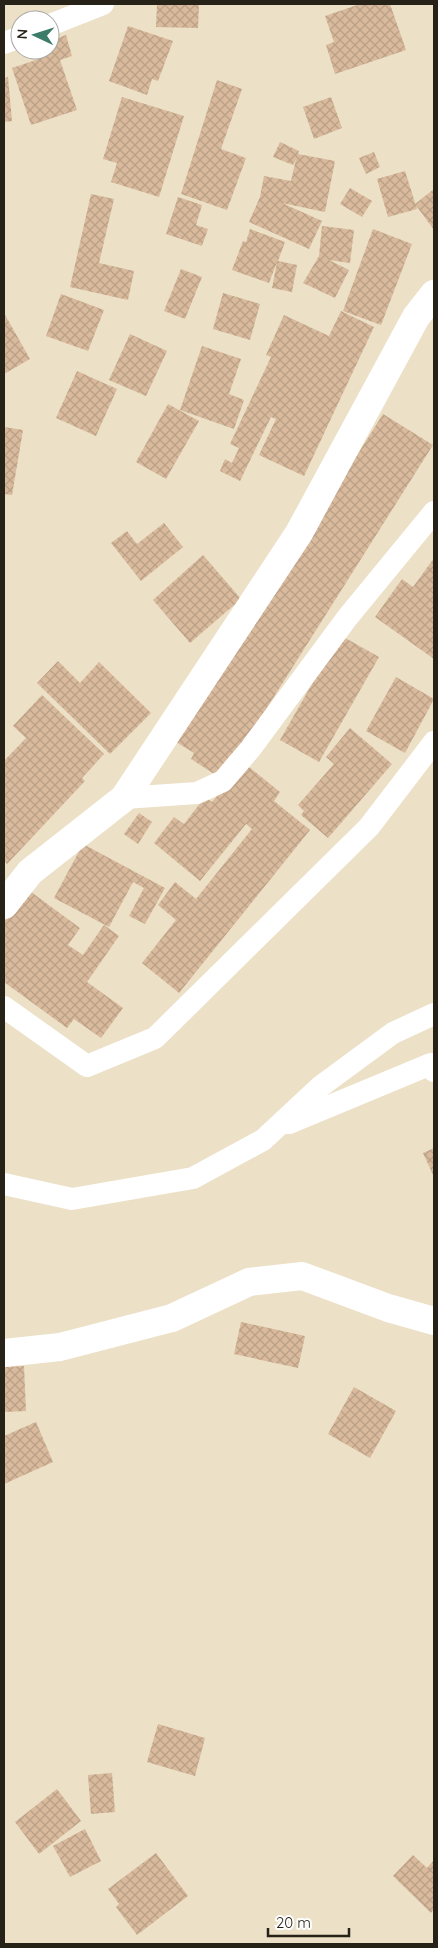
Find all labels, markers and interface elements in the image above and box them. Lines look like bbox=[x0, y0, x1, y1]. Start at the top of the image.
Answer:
north arrow bbox=[10, 10, 60, 60]
text: N bbox=[13, 28, 31, 40]
scale bar bbox=[268, 1906, 349, 1938]
text: 20 m bbox=[276, 1913, 311, 1932]

